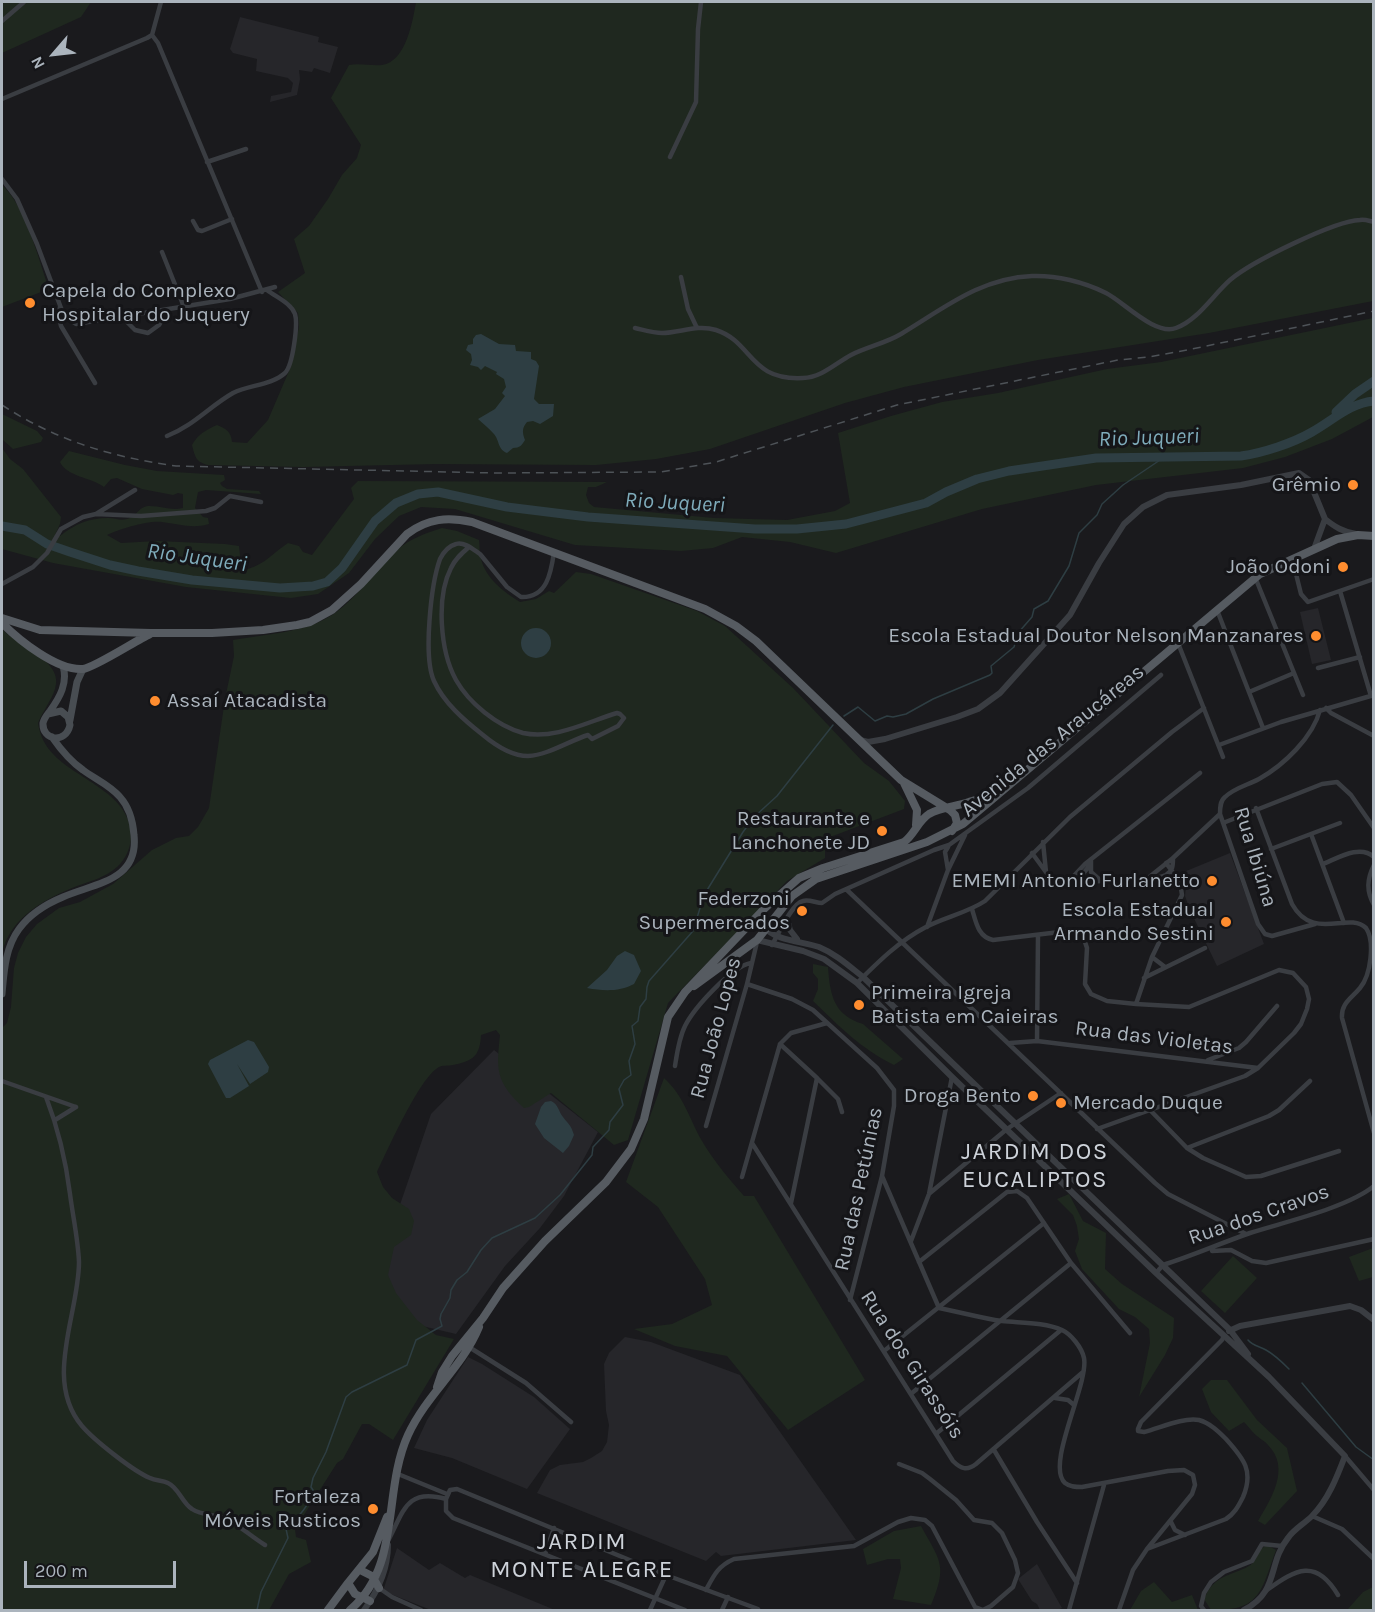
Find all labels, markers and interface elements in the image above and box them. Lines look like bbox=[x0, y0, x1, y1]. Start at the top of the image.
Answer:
north arrow bbox=[24, 24, 84, 84]
text: N bbox=[27, 53, 49, 72]
place label: Capela do Complexo Hospitalar do Juquery bbox=[42, 278, 250, 328]
marker: Capela do Complexo Hospitalar do Juquery bbox=[23, 296, 37, 310]
water label: Rio Juqueri bbox=[1098, 423, 1200, 453]
place label: Grêmio bbox=[1272, 472, 1341, 498]
marker: Grêmio bbox=[1346, 478, 1360, 492]
water label: Rio Juqueri bbox=[624, 487, 726, 519]
water label: Rio Juqueri bbox=[145, 538, 249, 578]
place label: João Odoni bbox=[1227, 554, 1331, 580]
marker: João Odoni bbox=[1336, 560, 1350, 574]
place label: Escola Estadual Doutor Nelson Manzanares bbox=[888, 623, 1304, 649]
marker: Escola Estadual Doutor Nelson Manzanares bbox=[1309, 629, 1323, 643]
street label: Avenida das Araucáreas bbox=[956, 659, 1150, 823]
place label: Assaí Atacadista bbox=[167, 688, 327, 714]
marker: Assaí Atacadista bbox=[148, 694, 162, 708]
street label: Rua Ibiúna bbox=[1228, 804, 1282, 910]
place label: Restaurante e Lanchonete JD bbox=[732, 806, 870, 856]
marker: Restaurante e Lanchonete JD bbox=[875, 824, 889, 838]
place label: EMEMI Antonio Furlanetto bbox=[951, 868, 1200, 894]
marker: EMEMI Antonio Furlanetto bbox=[1205, 874, 1219, 888]
place label: Federzoni Supermercados bbox=[639, 886, 790, 936]
place label: Escola Estadual Armando Sestini bbox=[1054, 897, 1214, 947]
marker: Federzoni Supermercados bbox=[795, 904, 809, 918]
marker: Escola Estadual Armando Sestini bbox=[1219, 915, 1233, 929]
street label: Rua João Lopes bbox=[685, 954, 747, 1102]
place label: Primeira Igreja Batista em Caieiras bbox=[871, 980, 1059, 1030]
marker: Primeira Igreja Batista em Caieiras bbox=[852, 998, 866, 1012]
street label: Rua das Violetas bbox=[1074, 1016, 1234, 1060]
place label: Droga Bento bbox=[904, 1083, 1021, 1109]
marker: Droga Bento bbox=[1026, 1089, 1040, 1103]
place label: Mercado Duque bbox=[1073, 1090, 1223, 1116]
marker: Mercado Duque bbox=[1054, 1096, 1068, 1110]
street label: Rua das Petúnias bbox=[829, 1105, 889, 1273]
district label: JARDIM DOS EUCALIPTOS bbox=[961, 1138, 1109, 1194]
street label: Rua dos Cravos bbox=[1185, 1179, 1333, 1251]
street label: Rua dos Girassóis bbox=[855, 1286, 969, 1444]
place label: Fortaleza Móveis Rusticos bbox=[204, 1484, 361, 1534]
marker: Fortaleza Móveis Rusticos bbox=[366, 1502, 380, 1516]
district label: JARDIM MONTE ALEGRE bbox=[490, 1528, 674, 1584]
scale bar bbox=[27, 1549, 178, 1587]
text: 200 m bbox=[35, 1560, 88, 1582]

